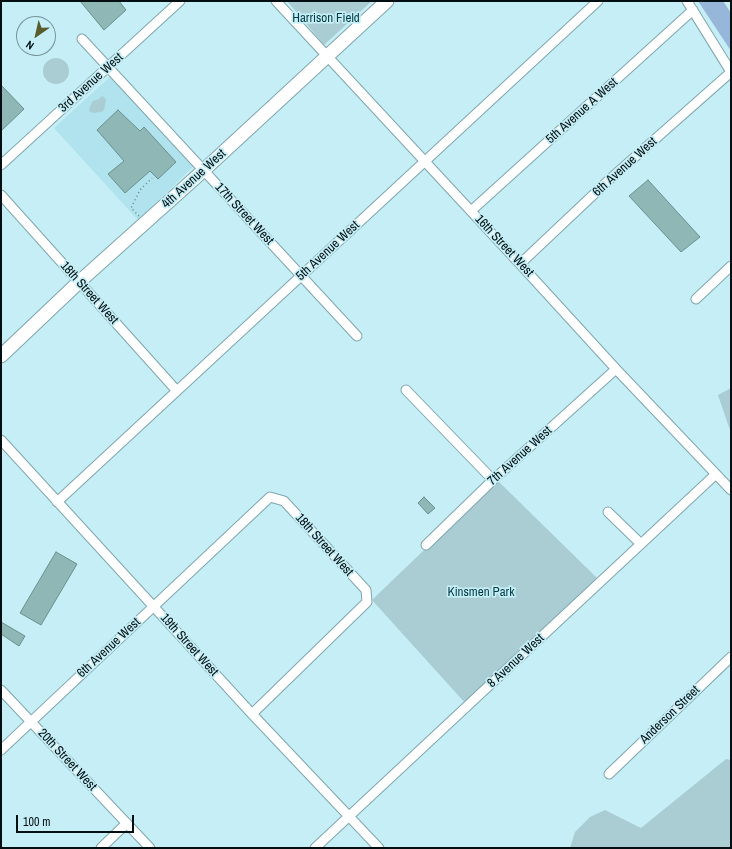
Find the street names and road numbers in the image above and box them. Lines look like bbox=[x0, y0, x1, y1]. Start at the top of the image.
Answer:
street label: 3rd Avenue West bbox=[56, 50, 126, 116]
street label: 5th Avenue A West bbox=[543, 75, 621, 147]
street label: 6th Avenue West bbox=[590, 134, 660, 200]
street label: 4th Avenue West bbox=[159, 146, 229, 212]
street label: 17th Street West bbox=[211, 180, 277, 248]
street label: 16th Street West bbox=[471, 212, 537, 280]
street label: 5th Avenue West bbox=[293, 218, 363, 284]
street label: 18th Street West bbox=[57, 258, 121, 328]
street label: 7th Avenue West bbox=[485, 423, 555, 489]
street label: 18th Street West bbox=[292, 510, 356, 580]
street label: 19th Street West bbox=[157, 610, 221, 680]
street label: 6th Avenue West bbox=[74, 615, 144, 681]
street label: 8 Avenue West bbox=[484, 631, 548, 691]
street label: Anderson Street bbox=[637, 683, 703, 747]
street label: 20th Street West bbox=[34, 726, 100, 794]

